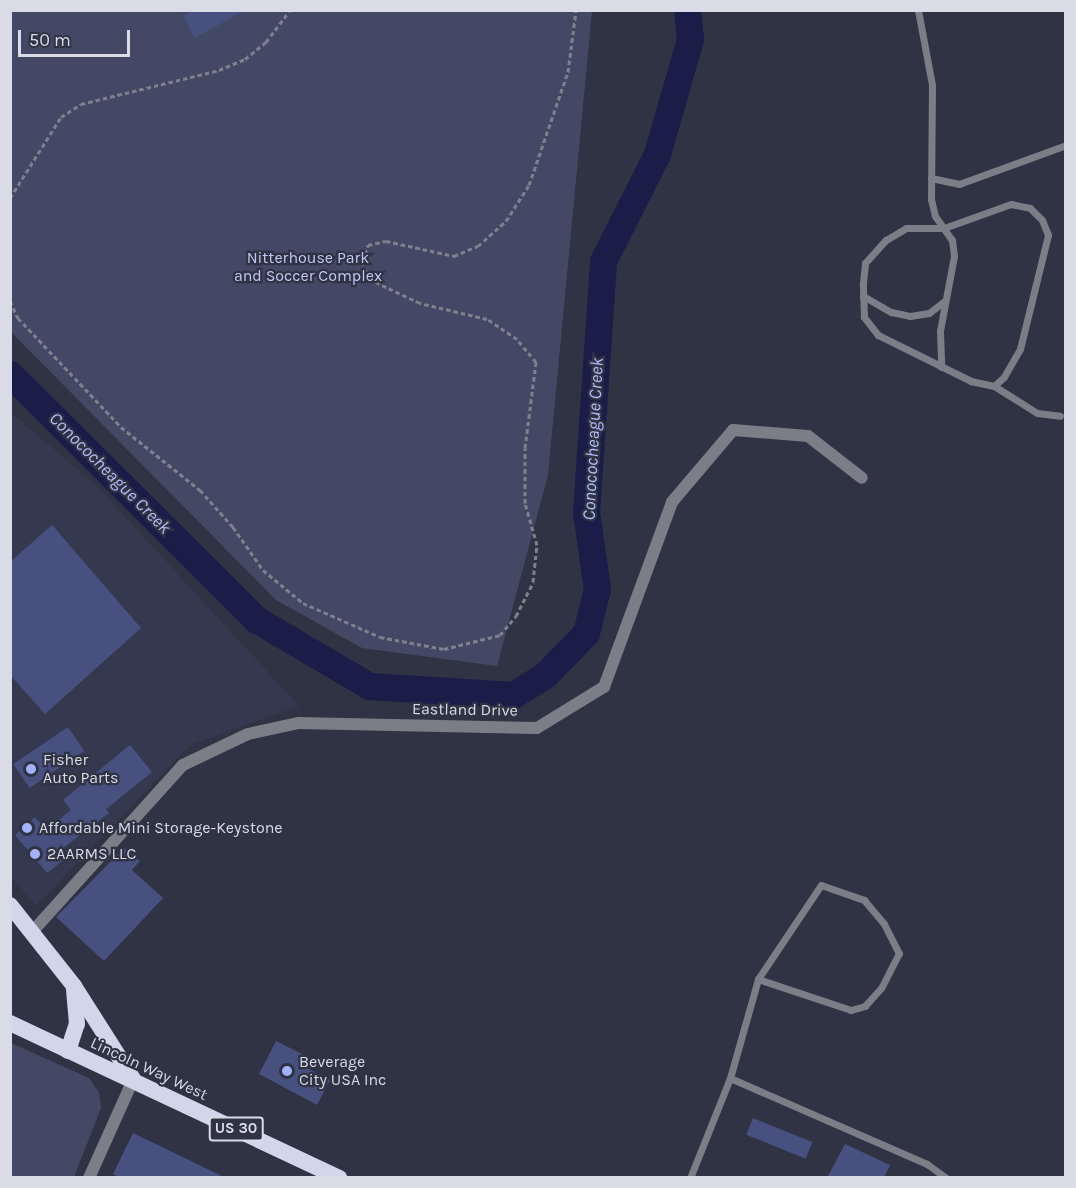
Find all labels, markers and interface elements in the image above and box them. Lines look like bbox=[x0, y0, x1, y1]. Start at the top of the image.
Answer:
scale bar bbox=[21, 18, 134, 56]
text: 50 m bbox=[29, 29, 71, 51]
park label: Nitterhouse Park and Soccer Complex bbox=[234, 248, 382, 286]
water label: Conococheague Creek bbox=[578, 357, 608, 521]
water label: Conococheague Creek bbox=[45, 408, 175, 538]
street label: Eastland Drive bbox=[412, 699, 518, 721]
place label: Fisher Auto Parts bbox=[43, 750, 118, 788]
marker: Fisher Auto Parts bbox=[24, 762, 38, 776]
place label: Affordable Mini Storage-Keystone bbox=[39, 818, 283, 838]
marker: Affordable Mini Storage-Keystone bbox=[20, 821, 34, 835]
place label: 2AARMS LLC bbox=[47, 844, 136, 864]
marker: 2AARMS LLC bbox=[28, 847, 42, 861]
street label: Lincoln Way West bbox=[87, 1033, 211, 1105]
place label: Beverage City USA Inc bbox=[299, 1052, 386, 1090]
marker: Beverage City USA Inc bbox=[280, 1064, 294, 1078]
road number: US 30 bbox=[208, 1117, 264, 1141]

